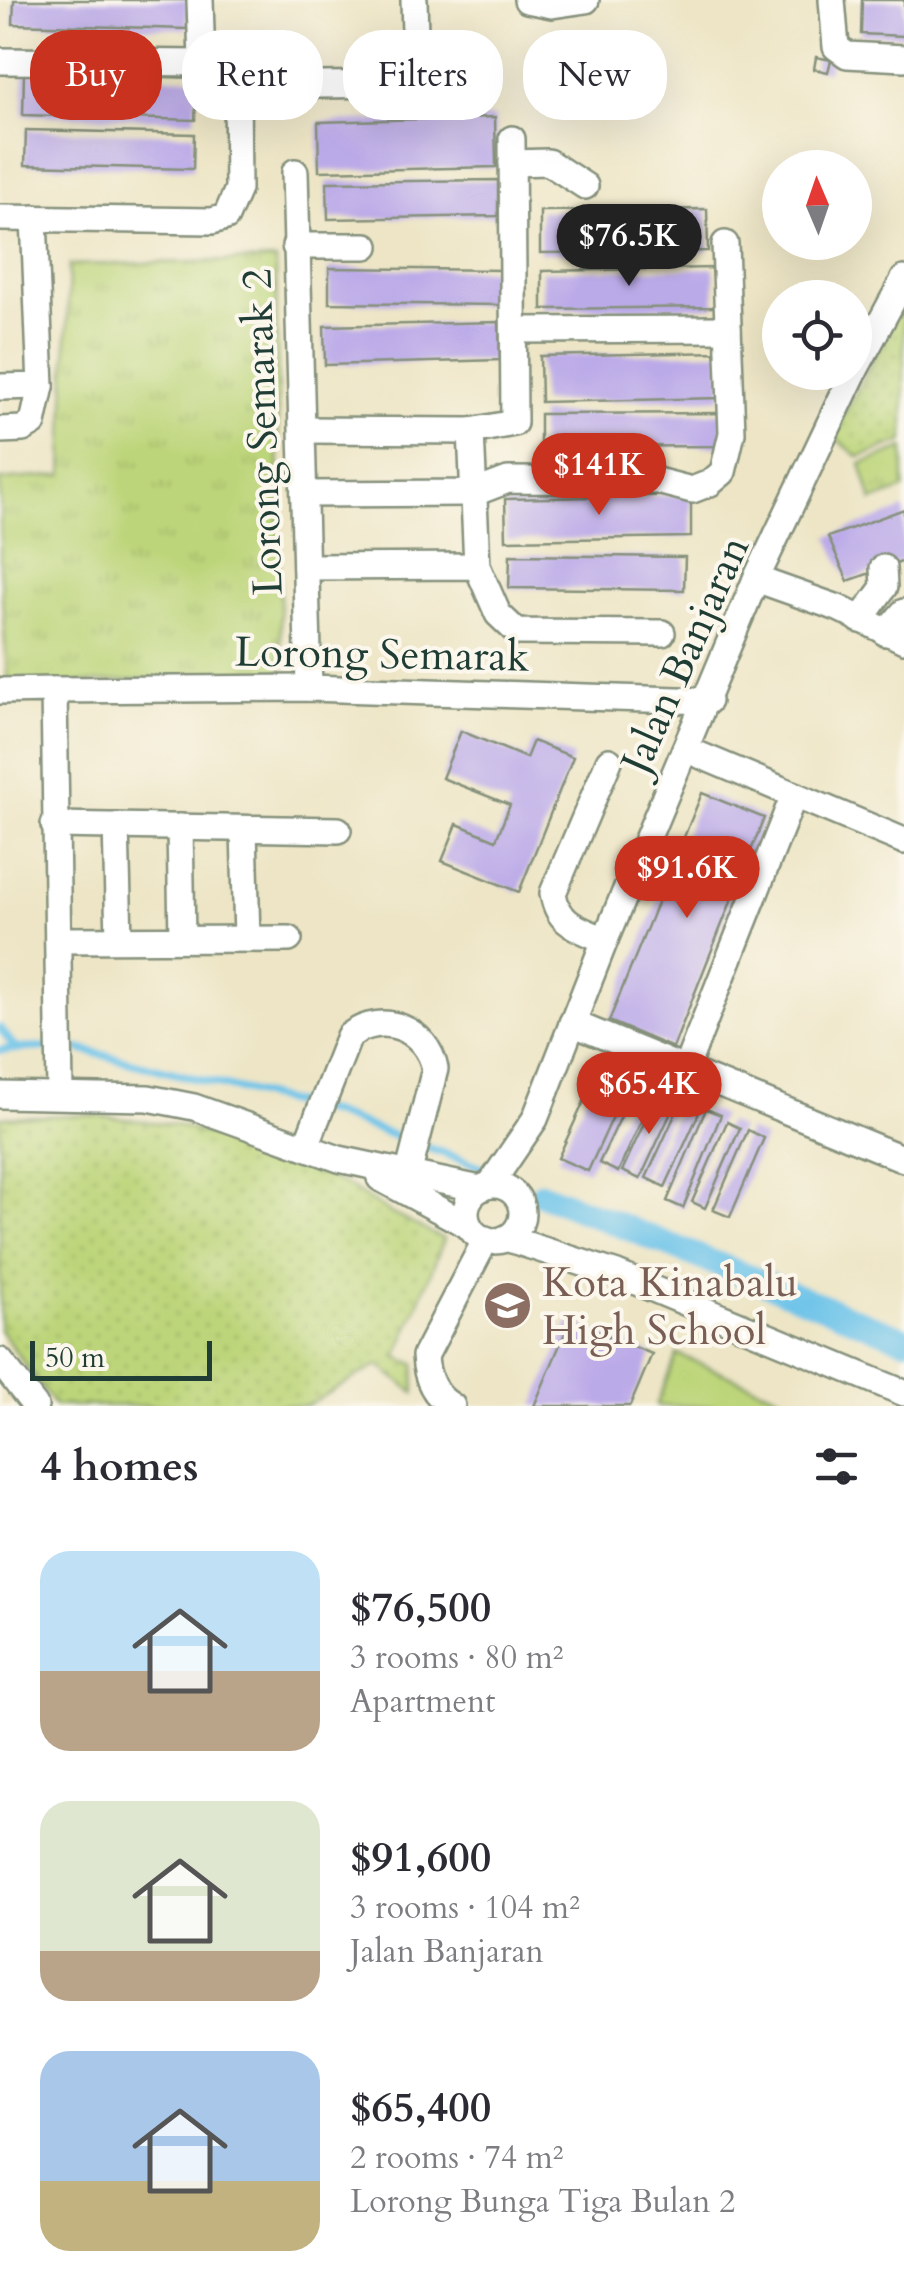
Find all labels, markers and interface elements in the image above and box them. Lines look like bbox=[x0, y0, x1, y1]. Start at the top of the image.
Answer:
chip: Buy bbox=[30, 30, 162, 120]
chip: Rent bbox=[182, 30, 323, 120]
chip: Filters bbox=[343, 30, 503, 120]
chip: New bbox=[523, 30, 667, 120]
north arrow bbox=[762, 150, 872, 260]
map controls bbox=[762, 150, 872, 390]
pin: $76.5K bbox=[548, 204, 710, 289]
text: $76.5K bbox=[579, 214, 679, 258]
street label: Lorong Semarak 2 bbox=[228, 267, 297, 597]
button: locate bbox=[762, 280, 872, 390]
pin: $141K bbox=[529, 433, 669, 518]
text: $141K bbox=[553, 443, 645, 487]
street label: Jalan Banjaran bbox=[605, 527, 763, 788]
street label: Lorong Semarak bbox=[234, 623, 530, 686]
pin: $91.6K bbox=[606, 836, 768, 921]
text: $91.6K bbox=[637, 846, 737, 890]
pin: $65.4K bbox=[568, 1052, 730, 1137]
text: $65.4K bbox=[599, 1062, 699, 1106]
place label: Kota Kinabalu High School bbox=[542, 1254, 798, 1359]
school or university icon: Kota Kinabalu High School bbox=[481, 1279, 533, 1331]
scale bar bbox=[30, 1336, 212, 1380]
text: 50 m bbox=[45, 1339, 105, 1377]
text: 4 homes bbox=[40, 1438, 198, 1495]
icon: filters bbox=[809, 1439, 864, 1494]
text: $76,500 bbox=[350, 1579, 491, 1636]
icon: home bbox=[120, 1591, 240, 1711]
text: 3 rooms · 80 m² bbox=[350, 1636, 563, 1680]
text: Apartment bbox=[350, 1680, 495, 1724]
text: $91,600 bbox=[350, 1829, 491, 1886]
icon: home bbox=[120, 1841, 240, 1961]
text: 3 rooms · 104 m² bbox=[350, 1886, 580, 1930]
text: Jalan Banjaran bbox=[350, 1930, 544, 1974]
text: $65,400 bbox=[350, 2079, 491, 2136]
icon: home bbox=[120, 2091, 240, 2211]
text: 2 rooms · 74 m² bbox=[350, 2136, 563, 2180]
text: Lorong Bunga Tiga Bulan 2 bbox=[350, 2180, 735, 2224]

